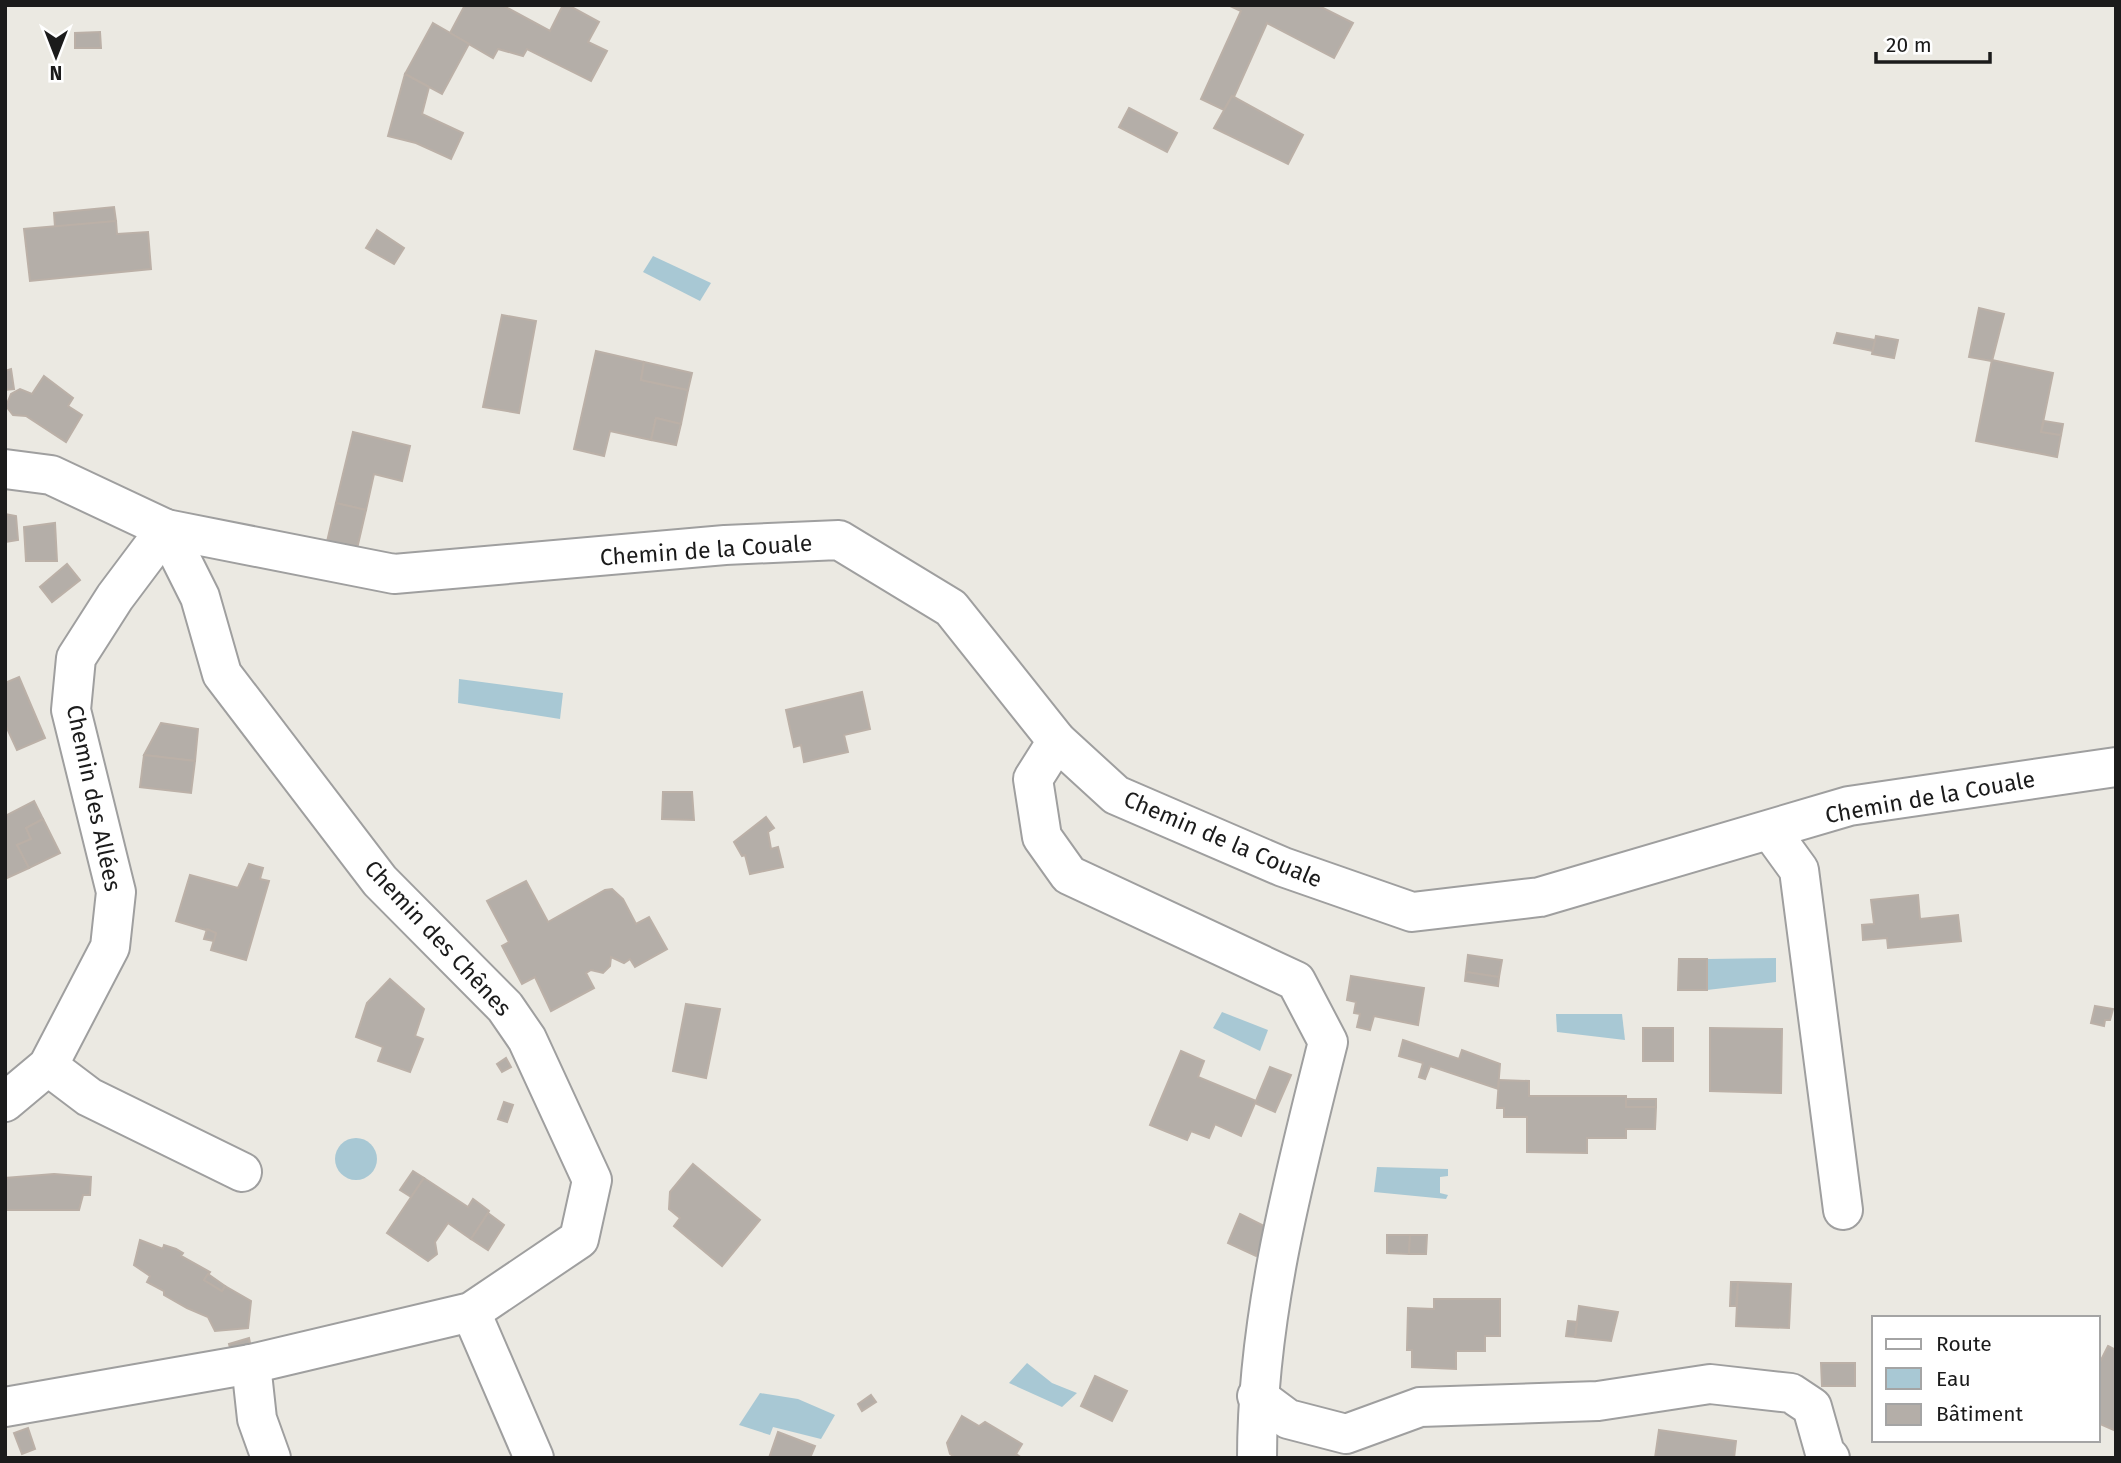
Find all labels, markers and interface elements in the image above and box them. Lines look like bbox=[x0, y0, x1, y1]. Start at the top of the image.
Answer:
north arrow bbox=[21, 21, 91, 91]
scale bar bbox=[1876, 21, 1990, 65]
text: 20 m bbox=[1886, 32, 1932, 58]
text: N bbox=[50, 61, 62, 84]
street label: Chemin de la Couale bbox=[599, 529, 813, 571]
street label: Chemin des Allées bbox=[61, 702, 127, 894]
street label: Chemin de la Couale bbox=[1823, 765, 2037, 829]
street label: Chemin de la Couale bbox=[1120, 785, 1326, 893]
street label: Chemin des Chênes bbox=[359, 854, 517, 1022]
legend bbox=[1872, 1316, 2100, 1442]
text: Route bbox=[1936, 1331, 1992, 1357]
text: Eau bbox=[1936, 1366, 1971, 1392]
text: Bâtiment bbox=[1936, 1401, 2023, 1427]

